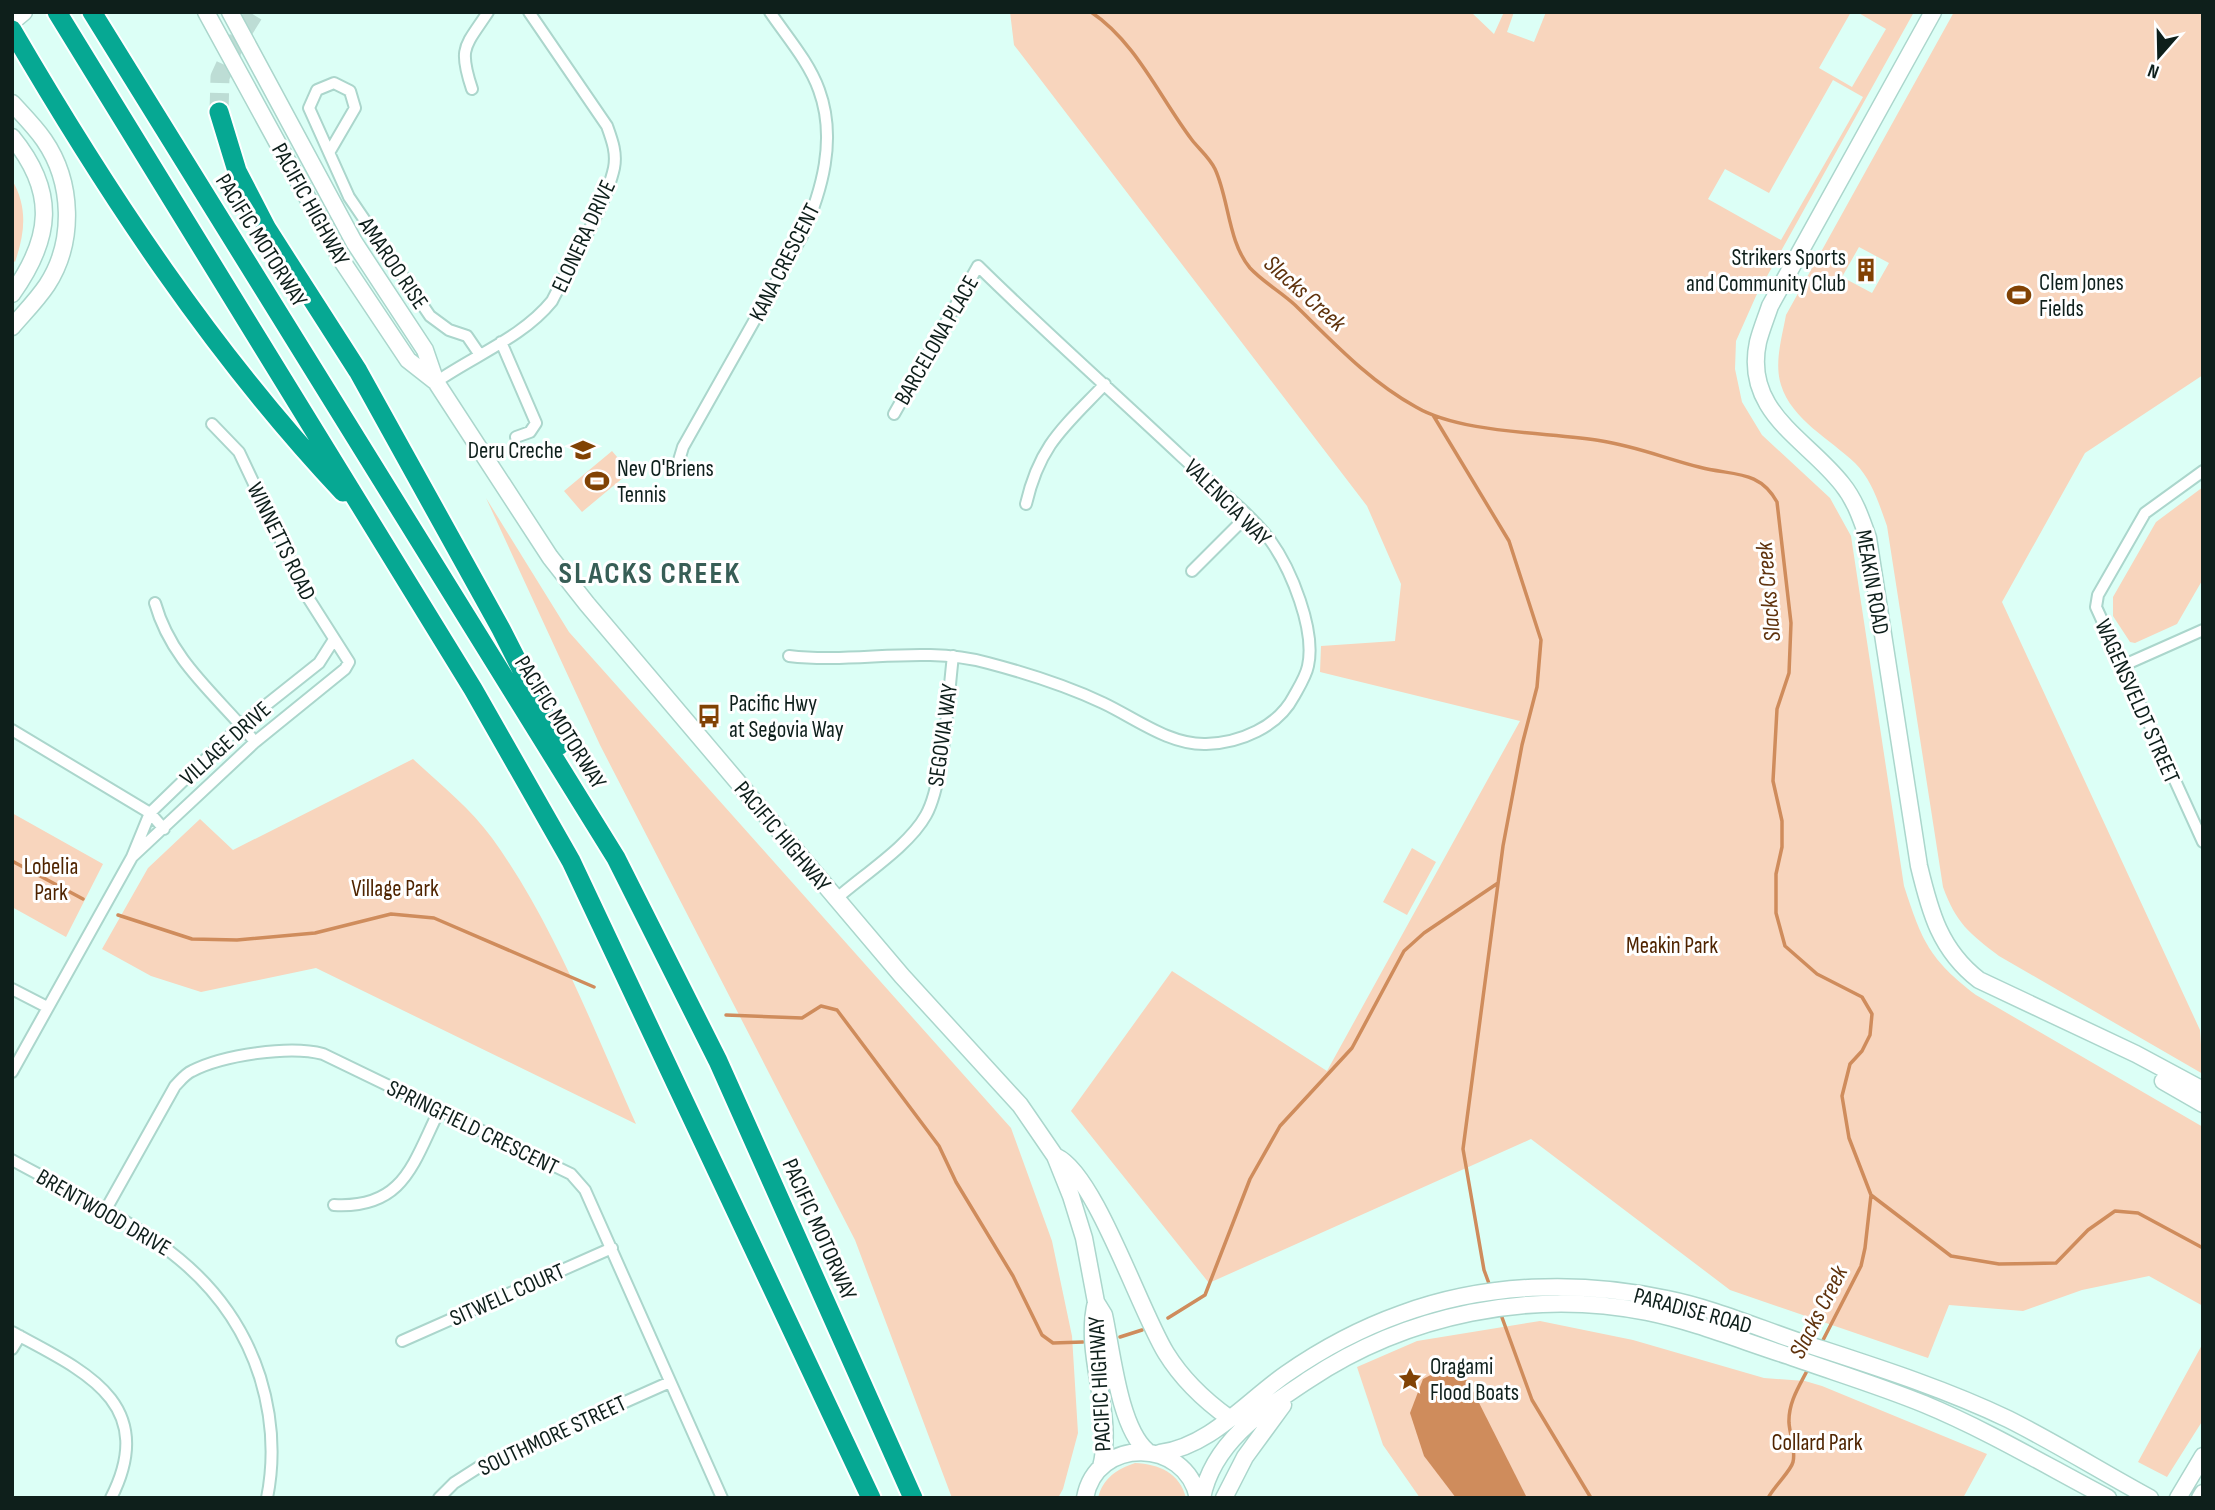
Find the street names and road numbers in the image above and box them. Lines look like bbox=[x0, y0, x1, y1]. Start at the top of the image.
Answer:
street label: PACIFIC HIGHWAY bbox=[265, 138, 355, 271]
street label: PACIFIC MOTORWAY bbox=[209, 169, 313, 312]
street label: ELONERA DRIVE bbox=[546, 176, 622, 297]
street label: KANA CRESCENT bbox=[743, 199, 826, 326]
street label: AMAROO RISE bbox=[352, 211, 434, 315]
street label: BARCELONA PLACE bbox=[889, 271, 985, 410]
street label: VALENCIA WAY bbox=[1178, 453, 1277, 552]
street label: WINNETTS ROAD bbox=[241, 478, 322, 605]
street label: MEAKIN ROAD bbox=[1849, 528, 1895, 637]
street label: WAGENSVELDT STREET bbox=[2088, 615, 2186, 788]
street label: PACIFIC MOTORWAY bbox=[508, 651, 612, 794]
street label: SEGOVIA WAY bbox=[922, 682, 964, 788]
street label: VILLAGE DRIVE bbox=[174, 696, 277, 792]
street label: PACIFIC HIGHWAY bbox=[728, 776, 837, 898]
street label: SPRINGFIELD CRESCENT bbox=[382, 1074, 563, 1182]
street label: PACIFIC MOTORWAY bbox=[776, 1155, 863, 1305]
street label: BRENTWOOD DRIVE bbox=[31, 1163, 176, 1263]
street label: SITWELL COURT bbox=[446, 1257, 569, 1333]
street label: PARADISE ROAD bbox=[1631, 1282, 1755, 1340]
street label: PACIFIC HIGHWAY bbox=[1082, 1315, 1118, 1452]
street label: SOUTHMORE STREET bbox=[474, 1389, 631, 1482]

